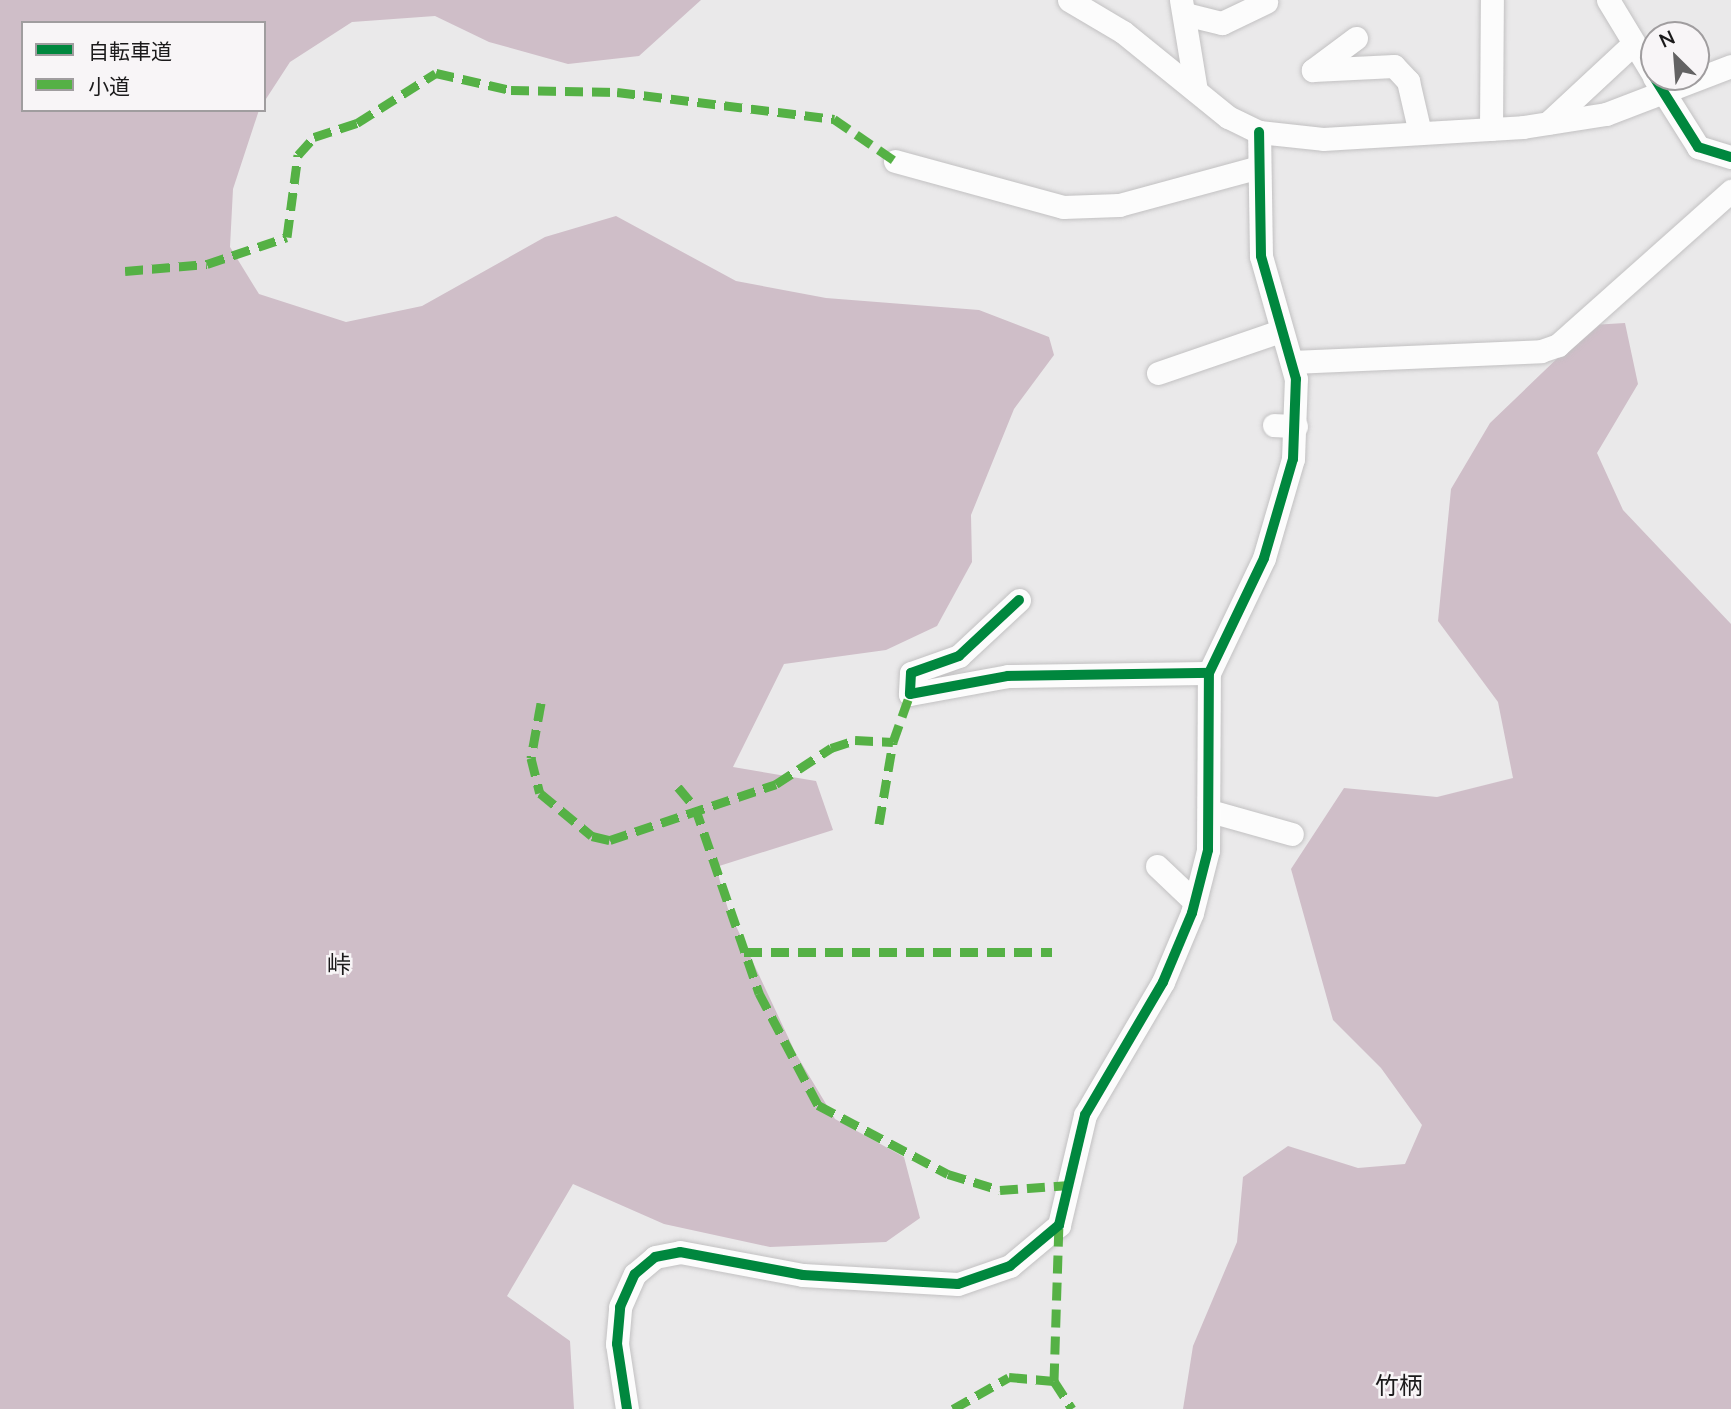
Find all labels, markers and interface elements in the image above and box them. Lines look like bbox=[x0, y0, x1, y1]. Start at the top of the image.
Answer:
legend bbox=[21, 21, 266, 112]
north arrow bbox=[1640, 21, 1710, 91]
text: N bbox=[1655, 25, 1678, 52]
text: 自転車道 bbox=[88, 38, 172, 63]
text: 小道 bbox=[88, 73, 130, 98]
district label: 峠 bbox=[327, 950, 351, 978]
district label: 竹柄 bbox=[1375, 1371, 1423, 1399]

